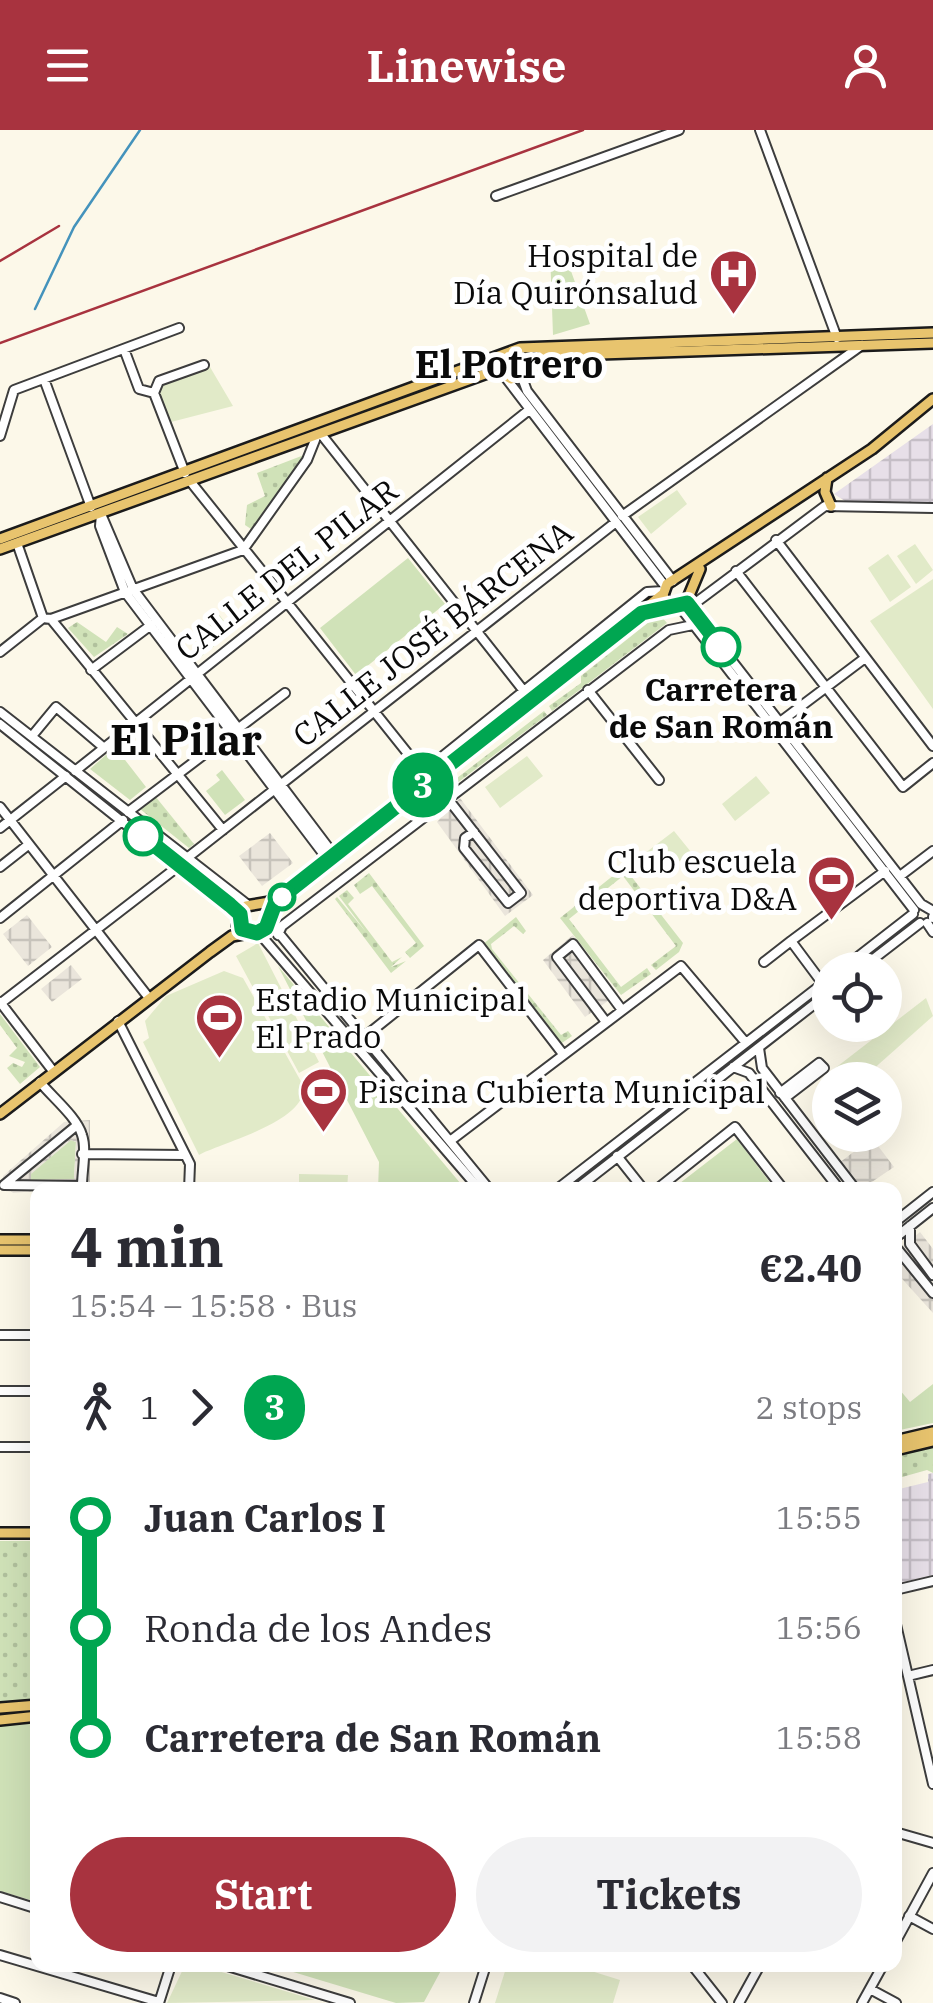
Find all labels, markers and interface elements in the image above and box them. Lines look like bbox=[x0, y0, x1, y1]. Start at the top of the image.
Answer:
text: Linewise bbox=[367, 36, 566, 94]
icon: menu bbox=[40, 38, 95, 93]
icon: person bbox=[838, 38, 893, 93]
place label: Hospital de Día Quirónsalud bbox=[453, 234, 698, 313]
hospital icon: Hospital de Día Quirónsalud bbox=[707, 248, 759, 316]
district label: El Potrero bbox=[415, 339, 603, 388]
street label: CALLE DEL PILAR bbox=[166, 469, 406, 669]
street label: CALLE JOSÉ BÁRCENA bbox=[284, 511, 581, 756]
marker: Carretera de San Román bbox=[702, 628, 740, 666]
place label: Carretera de San Román bbox=[609, 668, 833, 747]
district label: El Pilar bbox=[110, 712, 262, 767]
line badge: 3 bbox=[390, 752, 456, 818]
text: 3 bbox=[412, 762, 434, 808]
unlabelled marker bbox=[124, 817, 162, 855]
place label: Club escuela deportiva D&A bbox=[578, 840, 797, 919]
sports icon: Club escuela deportiva D&A bbox=[806, 854, 858, 922]
unlabelled marker bbox=[269, 884, 295, 910]
map controls bbox=[812, 952, 902, 1152]
button: locate bbox=[812, 952, 902, 1042]
place label: Estadio Municipal El Prado bbox=[255, 978, 527, 1057]
sports icon: Estadio Municipal El Prado bbox=[194, 992, 246, 1060]
button: layers bbox=[812, 1062, 902, 1152]
sports icon: Piscina Cubierta Municipal bbox=[297, 1066, 349, 1134]
place label: Piscina Cubierta Municipal bbox=[358, 1070, 765, 1112]
text: 4 min bbox=[70, 1211, 224, 1282]
text: €2.40 bbox=[759, 1243, 862, 1292]
text: 15:54 – 15:58 · Bus bbox=[70, 1284, 357, 1326]
icon: walk bbox=[70, 1380, 125, 1435]
icon: forward bbox=[174, 1380, 229, 1435]
text: 3 bbox=[264, 1384, 285, 1430]
text: 1 bbox=[140, 1386, 159, 1428]
text: 2 stops bbox=[755, 1386, 862, 1428]
text: Juan Carlos I bbox=[144, 1493, 386, 1542]
text: 15:55 bbox=[776, 1496, 862, 1538]
text: Ronda de los Andes bbox=[144, 1603, 492, 1652]
text: 15:56 bbox=[776, 1606, 862, 1648]
text: Carretera de San Román bbox=[144, 1713, 601, 1762]
text: 15:58 bbox=[776, 1716, 862, 1758]
button: Start bbox=[70, 1837, 456, 1952]
button: Tickets bbox=[476, 1837, 862, 1952]

